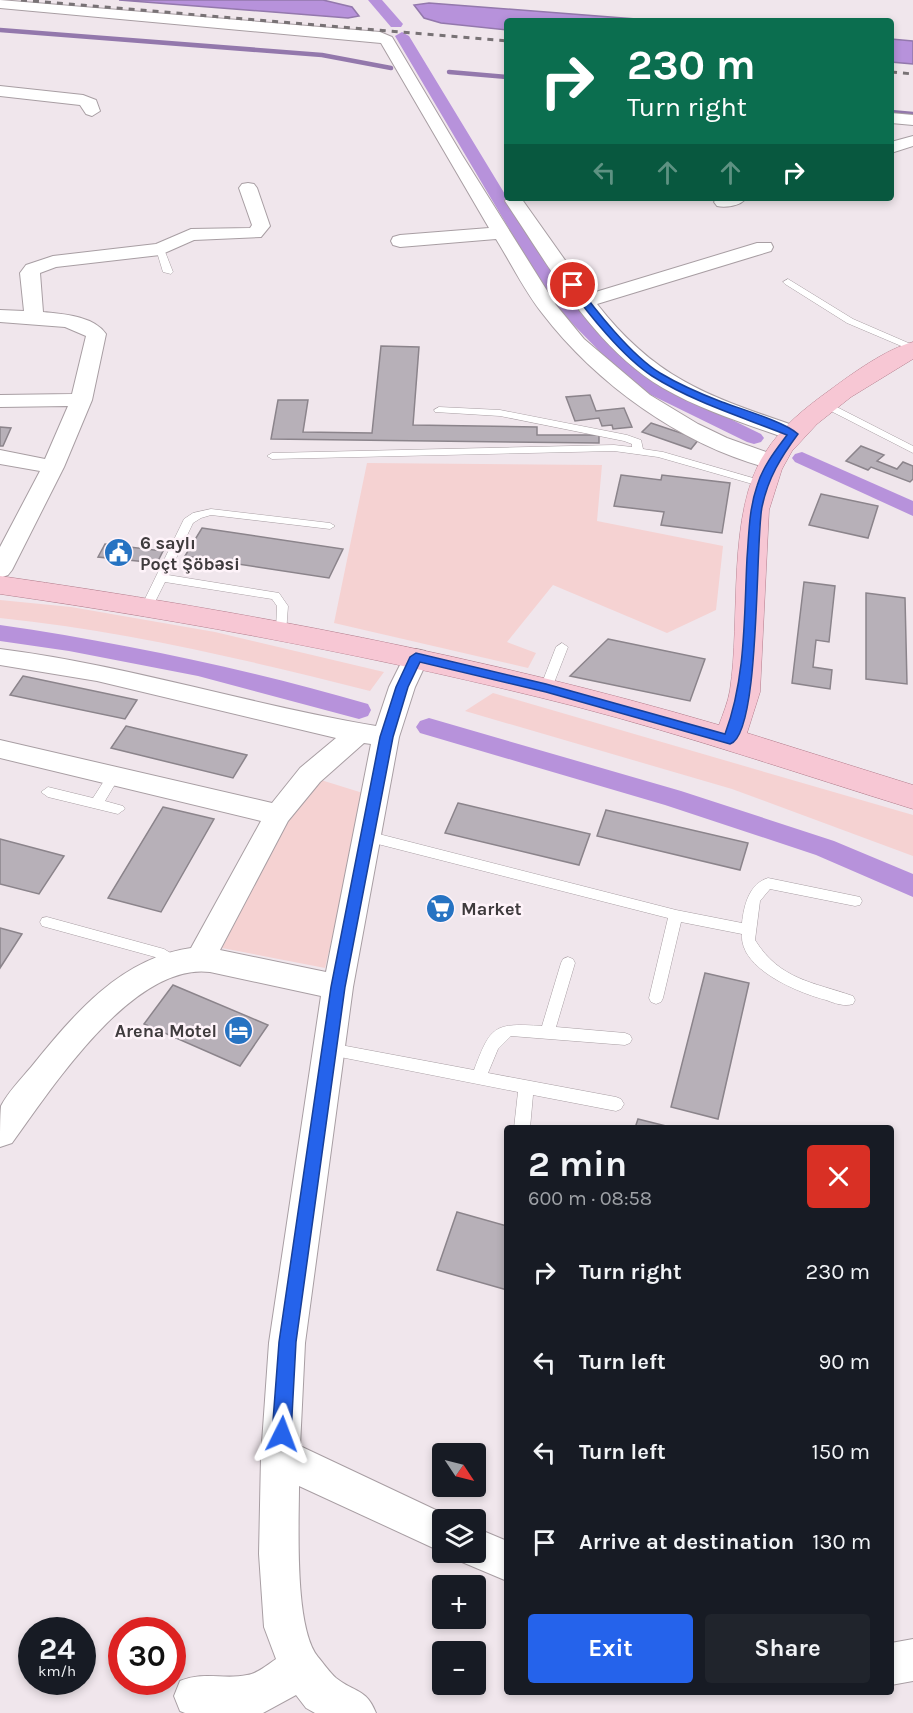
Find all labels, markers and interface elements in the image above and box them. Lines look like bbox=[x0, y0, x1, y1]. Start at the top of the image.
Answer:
text: 230 m bbox=[627, 40, 756, 90]
icon: right bbox=[528, 42, 606, 120]
text: Turn right bbox=[627, 91, 747, 123]
icon: left bbox=[588, 156, 621, 189]
icon: ahead bbox=[651, 156, 684, 189]
icon: ahead bbox=[714, 156, 747, 189]
icon: right bbox=[777, 156, 810, 189]
pin bbox=[547, 259, 598, 310]
icon: arrive bbox=[556, 268, 589, 301]
place label: 6 saylı Poçt Şöbəsi bbox=[140, 532, 240, 575]
public building icon: 6 saylı Poçt Şöbəsi bbox=[103, 537, 135, 569]
supermarket icon: Market bbox=[424, 893, 456, 925]
place label: Market bbox=[461, 898, 522, 920]
hotel icon: Arena Motel bbox=[222, 1015, 254, 1047]
place label: Arena Motel bbox=[115, 1020, 217, 1042]
text: 2 min bbox=[528, 1143, 627, 1185]
button: close bbox=[807, 1145, 870, 1208]
text: 600 m · 08:58 bbox=[528, 1187, 652, 1210]
icon: right bbox=[528, 1256, 561, 1289]
text: Turn right bbox=[579, 1259, 682, 1285]
text: 230 m bbox=[805, 1259, 870, 1285]
icon: left bbox=[528, 1346, 561, 1379]
text: Turn left bbox=[579, 1349, 666, 1375]
text: 90 m bbox=[818, 1349, 870, 1375]
position arrow bbox=[250, 1402, 314, 1466]
icon: left bbox=[528, 1436, 561, 1469]
text: Turn left bbox=[579, 1439, 666, 1465]
text: 150 m bbox=[811, 1439, 870, 1465]
north arrow bbox=[432, 1443, 486, 1497]
map controls bbox=[432, 1443, 486, 1695]
button: layers bbox=[432, 1509, 486, 1563]
icon: arrive bbox=[528, 1526, 561, 1559]
text: Arrive at destination bbox=[579, 1529, 794, 1555]
text: 130 m bbox=[812, 1529, 871, 1555]
button: + bbox=[432, 1575, 486, 1629]
button: Exit bbox=[528, 1614, 693, 1683]
button: Share bbox=[705, 1614, 870, 1683]
speed limit sign: 30 bbox=[108, 1617, 186, 1695]
text: 24 bbox=[39, 1631, 75, 1667]
button: − bbox=[432, 1641, 486, 1695]
text: km/h bbox=[38, 1662, 76, 1680]

